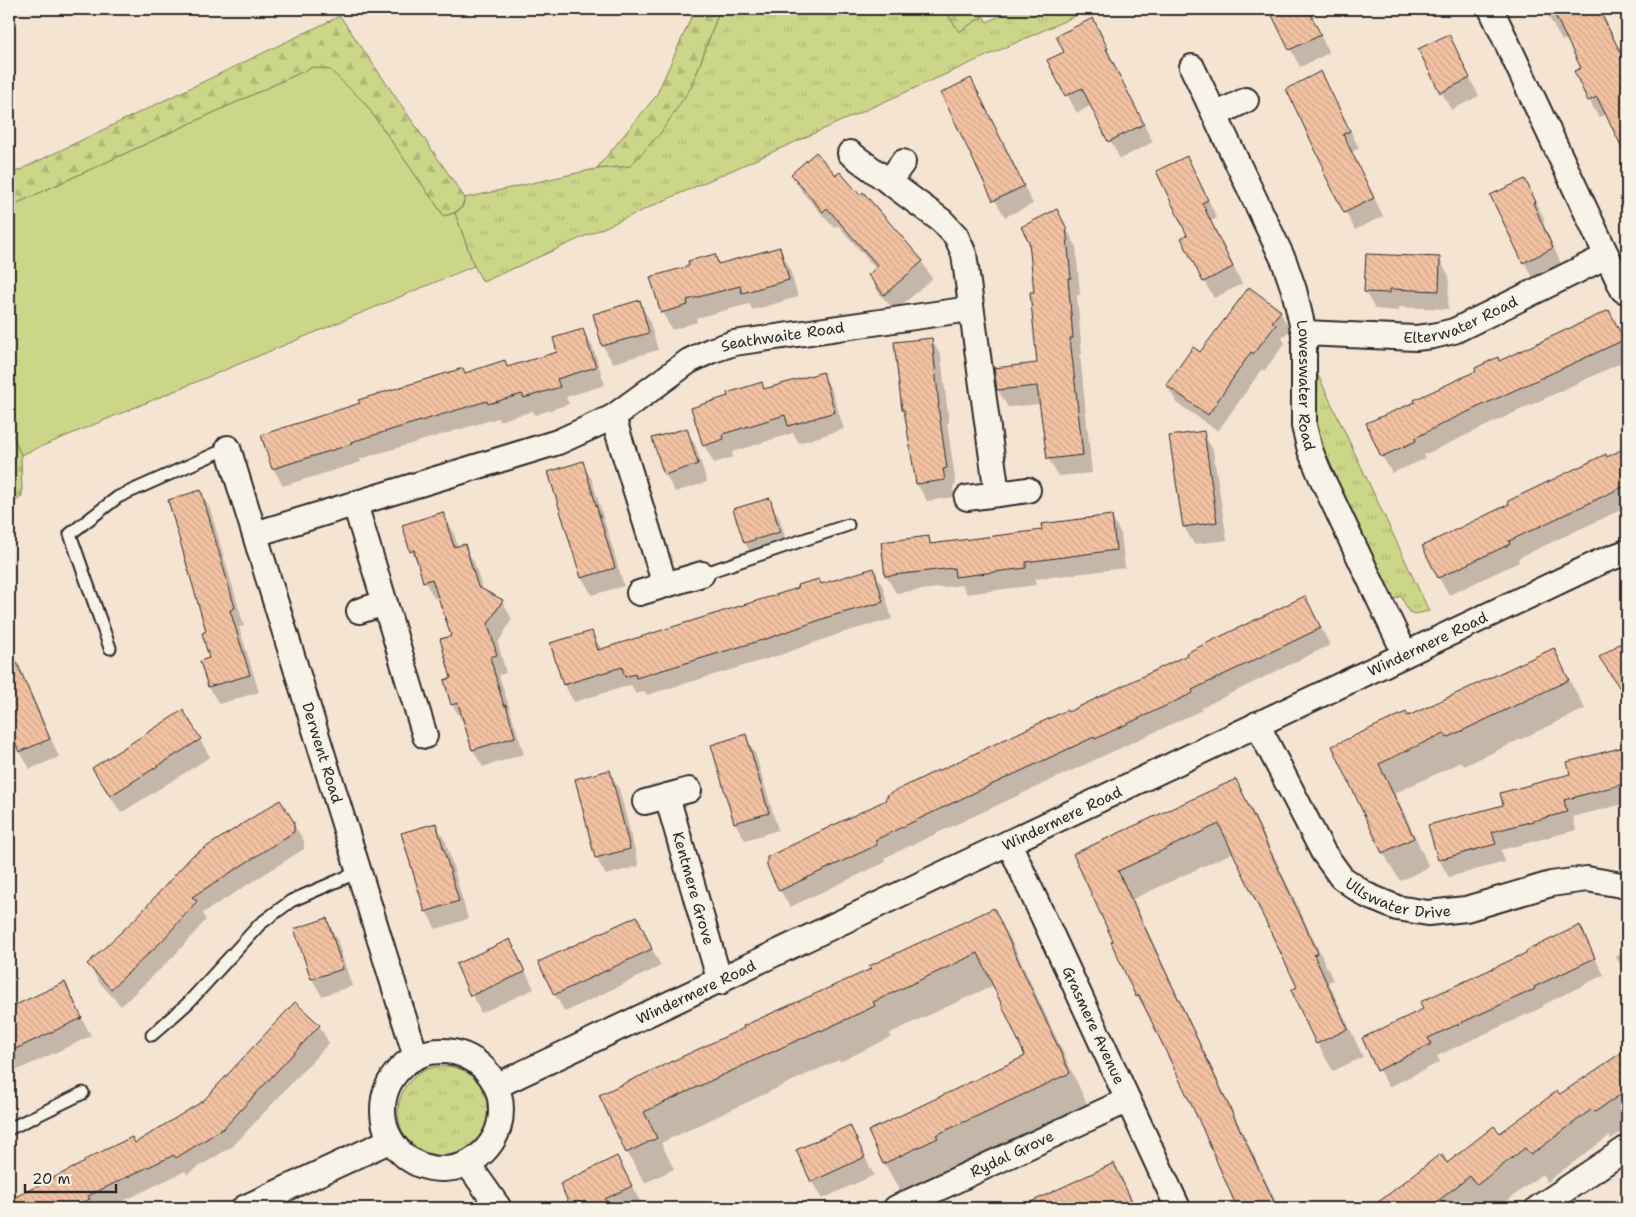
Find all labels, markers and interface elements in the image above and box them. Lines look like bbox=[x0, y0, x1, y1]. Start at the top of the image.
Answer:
street label: Elterwater Road bbox=[1403, 291, 1521, 348]
street label: Seathwaite Road bbox=[718, 317, 846, 357]
street label: Loweswater Road bbox=[1291, 318, 1320, 453]
street label: Windermere Road bbox=[1364, 607, 1491, 681]
street label: Derwent Road bbox=[297, 700, 347, 806]
street label: Windermere Road bbox=[999, 781, 1126, 856]
street label: Kentmere Grove bbox=[668, 829, 719, 947]
street label: Ullswater Drive bbox=[1341, 873, 1452, 923]
street label: Windermere Road bbox=[633, 955, 760, 1029]
street label: Grasmere Avenue bbox=[1058, 963, 1129, 1088]
street label: Rydal Grove bbox=[967, 1126, 1057, 1182]
scale bar bbox=[25, 1162, 116, 1194]
text: 20 m bbox=[32, 1169, 71, 1189]

